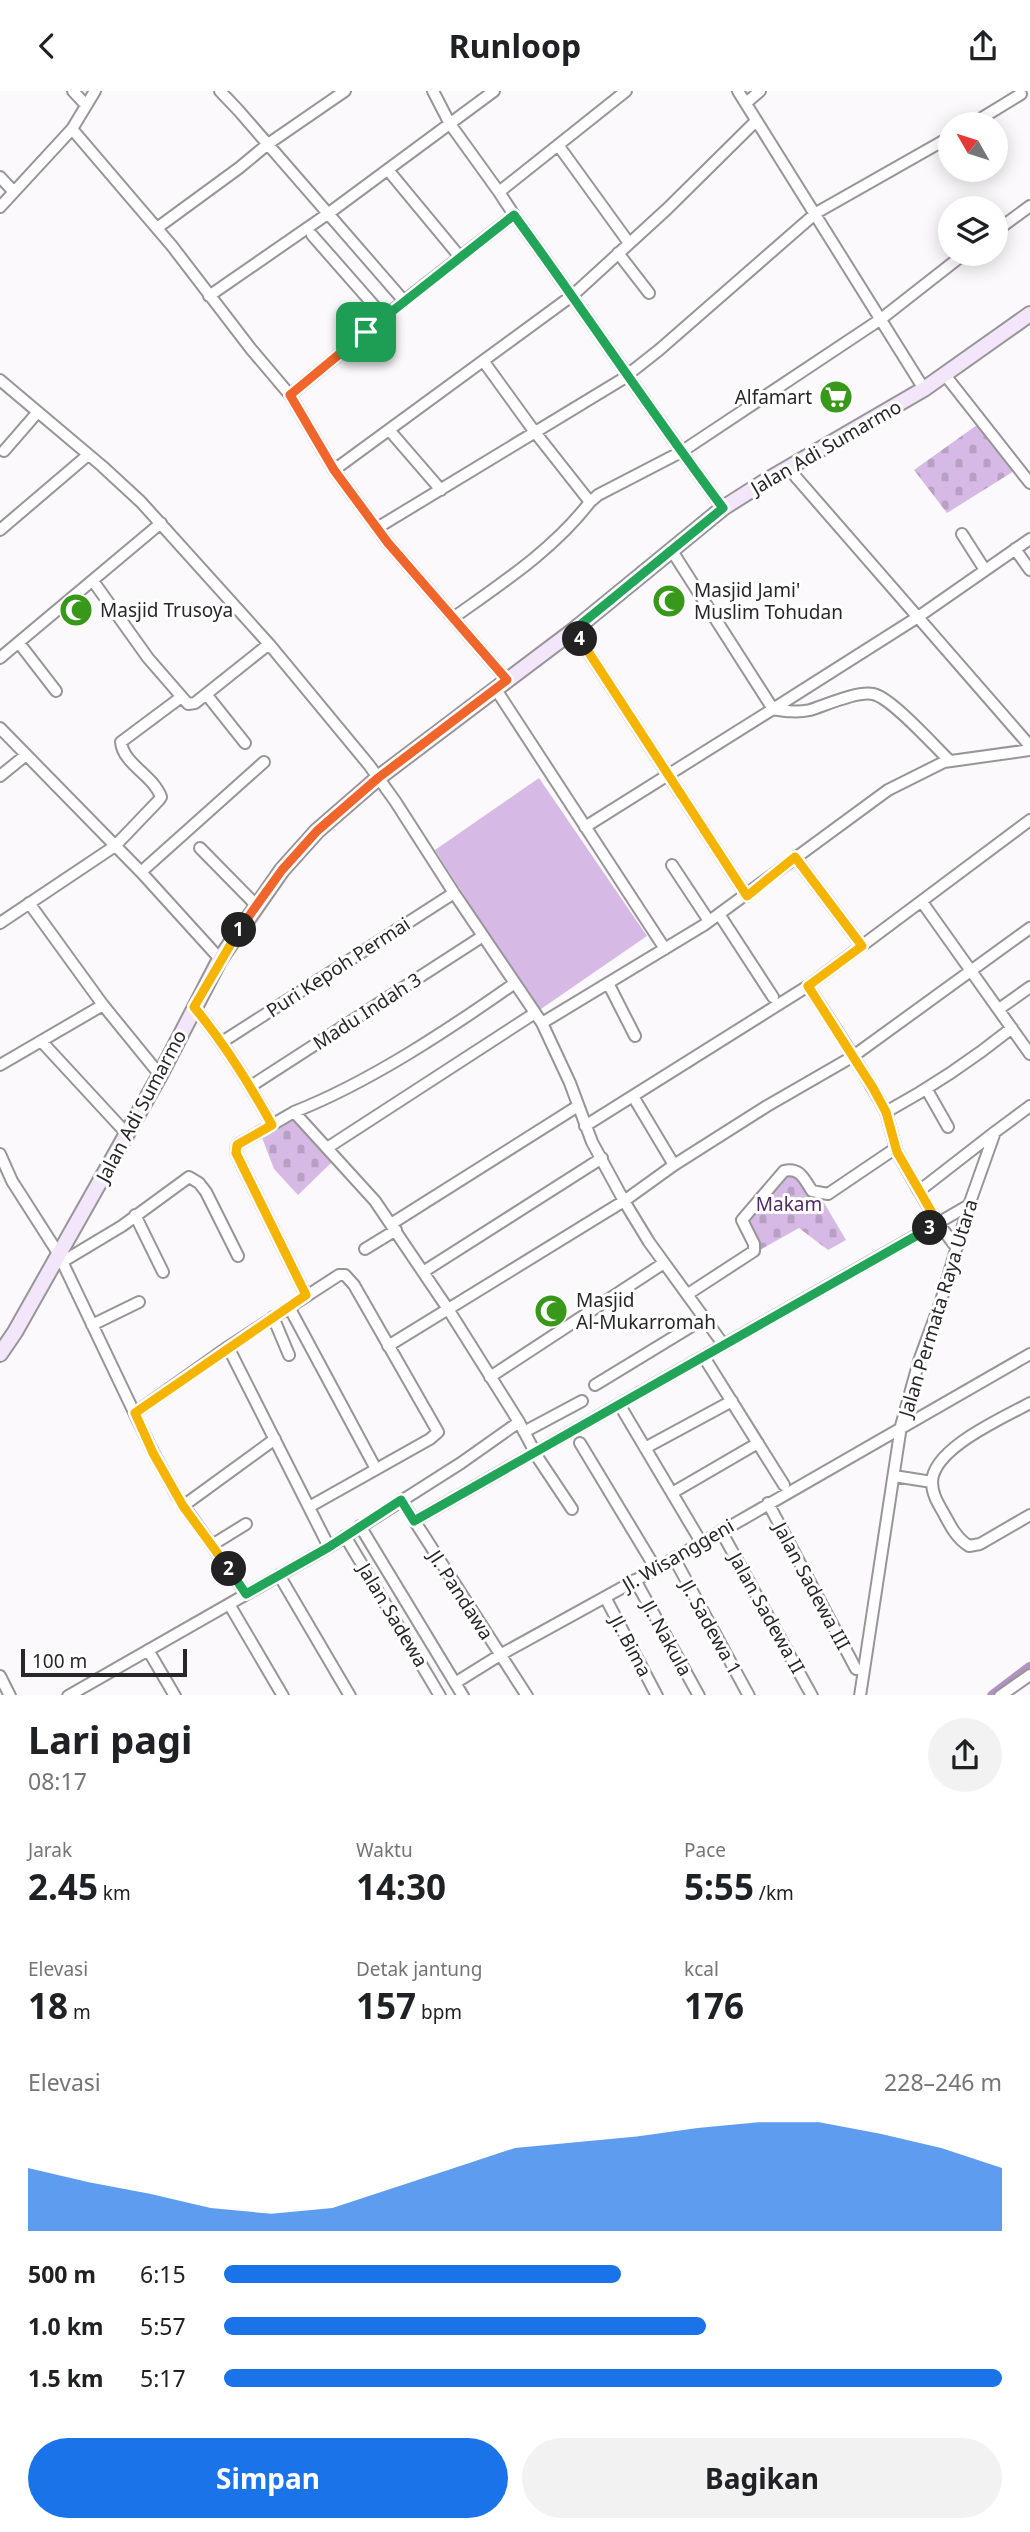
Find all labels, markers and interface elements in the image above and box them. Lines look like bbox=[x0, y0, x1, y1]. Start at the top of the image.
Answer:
text: Runloop bbox=[449, 24, 581, 67]
icon: back bbox=[28, 27, 66, 65]
icon: share bbox=[964, 27, 1002, 65]
north arrow bbox=[938, 112, 1008, 182]
map controls bbox=[938, 112, 1008, 266]
button: layers bbox=[938, 196, 1008, 266]
pin bbox=[336, 302, 396, 362]
icon: arrive bbox=[347, 313, 385, 351]
supermarket icon: Alfamart bbox=[817, 378, 855, 416]
place label: Alfamart bbox=[735, 384, 812, 410]
street label: Jalan Adi Sumarmo bbox=[744, 393, 906, 502]
place label: Masjid Jami' Muslim Tohudan bbox=[694, 577, 843, 625]
mosque icon: Masjid Jami' Muslim Tohudan bbox=[650, 582, 688, 620]
mosque icon: Masjid Trusoya bbox=[57, 591, 95, 629]
place label: Masjid Trusoya bbox=[100, 597, 233, 623]
pin: 4 bbox=[562, 621, 598, 657]
text: 4 bbox=[574, 625, 585, 651]
street label: Puri Kepoh Permai bbox=[261, 911, 415, 1023]
pin: 1 bbox=[222, 913, 256, 947]
text: 1 bbox=[233, 916, 244, 942]
street label: Madu Indah 3 bbox=[308, 966, 426, 1056]
street label: Jalan Adi Sumarmo bbox=[89, 1025, 192, 1189]
park label: Makam bbox=[756, 1191, 822, 1217]
street label: Jalan Permata Raya Utara bbox=[892, 1196, 984, 1422]
pin: 3 bbox=[912, 1211, 948, 1245]
text: 3 bbox=[924, 1214, 935, 1240]
place label: Masjid Al-Mukarromah bbox=[576, 1287, 716, 1335]
mosque icon: Masjid Al-Mukarromah bbox=[532, 1292, 570, 1330]
street label: Jl. Wisanggeni bbox=[616, 1513, 739, 1598]
street label: Jalan Sadewa III bbox=[766, 1516, 857, 1654]
street label: Jl. Pandawa bbox=[421, 1543, 500, 1645]
street label: Jalan Sadewa II bbox=[722, 1546, 811, 1678]
pin: 2 bbox=[212, 1551, 246, 1587]
text: 2 bbox=[223, 1555, 234, 1581]
street label: Jalan Sadewa bbox=[351, 1557, 434, 1672]
street label: Jl. Sadewa 1 bbox=[673, 1573, 748, 1679]
street label: Jl. Nakula bbox=[635, 1594, 698, 1680]
street label: Jl. Bima bbox=[603, 1609, 658, 1681]
scale bar bbox=[21, 1647, 187, 1678]
text: 100 m bbox=[32, 1648, 87, 1674]
text: Lari pagi bbox=[28, 1713, 192, 1765]
button: share bbox=[928, 1718, 1002, 1792]
text: 08:17 bbox=[28, 1765, 87, 1797]
text: Jarak bbox=[28, 1837, 72, 1863]
text: Waktu bbox=[356, 1837, 413, 1863]
text: Pace bbox=[684, 1837, 726, 1863]
text: 2.45 bbox=[28, 1863, 98, 1910]
text: 14:30 bbox=[356, 1863, 446, 1910]
text: 5:55 bbox=[684, 1863, 754, 1910]
text: km bbox=[98, 1880, 131, 1906]
text: /km bbox=[754, 1880, 794, 1906]
text: Elevasi bbox=[28, 1956, 88, 1982]
text: Detak jantung bbox=[356, 1956, 483, 1982]
text: kcal bbox=[684, 1956, 719, 1982]
text: 18 bbox=[28, 1982, 68, 2029]
text: 157 bbox=[356, 1982, 416, 2029]
text: 176 bbox=[684, 1982, 744, 2029]
text: m bbox=[68, 1999, 91, 2025]
text: bpm bbox=[416, 1999, 462, 2025]
text: Elevasi bbox=[28, 2066, 101, 2098]
text: 228–246 m bbox=[884, 2066, 1002, 2098]
text: 500 m bbox=[28, 2258, 96, 2290]
text: 6:15 bbox=[140, 2258, 186, 2290]
text: 1.0 km bbox=[28, 2310, 103, 2342]
text: 5:57 bbox=[140, 2310, 186, 2342]
text: 1.5 km bbox=[28, 2362, 103, 2394]
text: 5:17 bbox=[140, 2362, 186, 2394]
button: Simpan bbox=[28, 2438, 508, 2518]
button: Bagikan bbox=[522, 2438, 1002, 2518]

